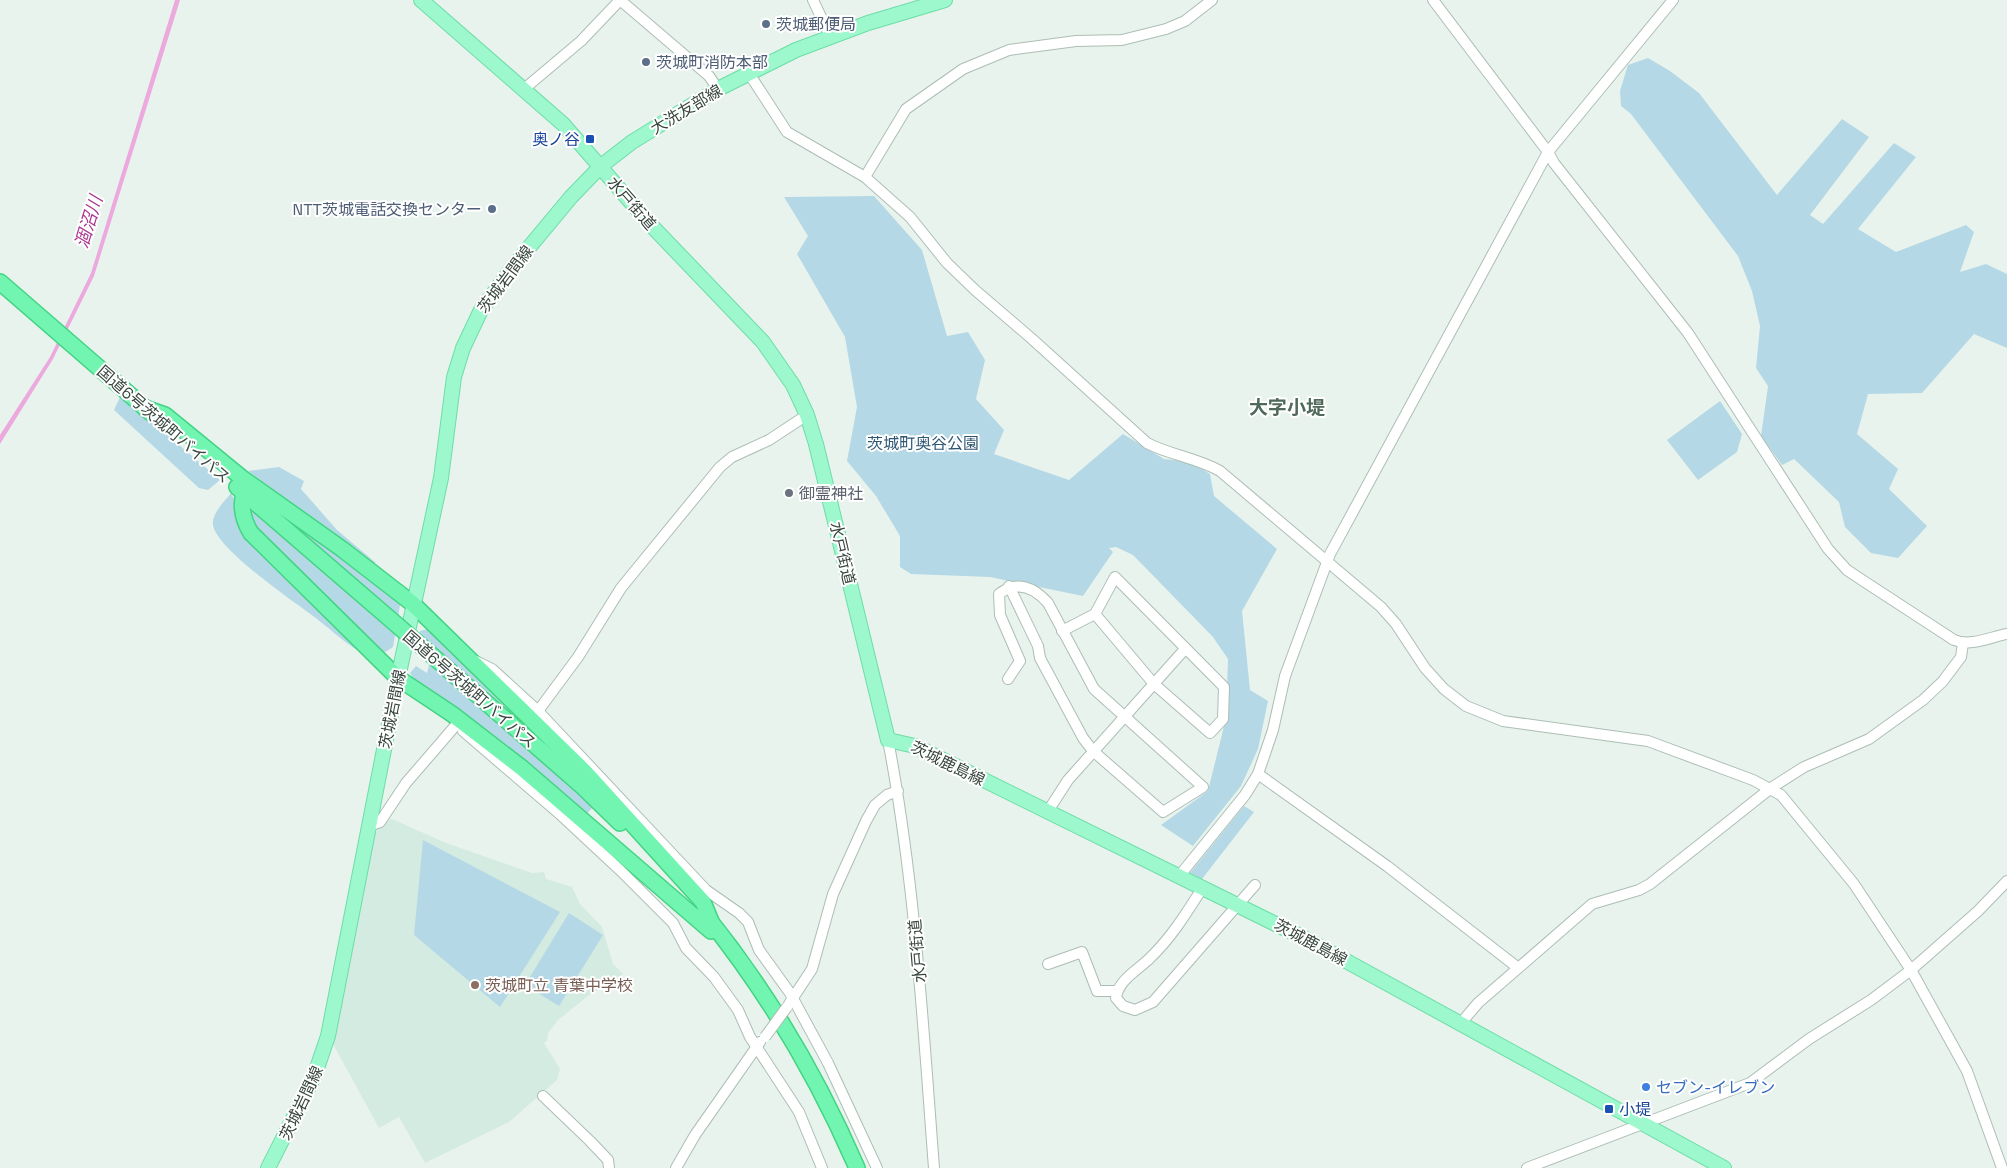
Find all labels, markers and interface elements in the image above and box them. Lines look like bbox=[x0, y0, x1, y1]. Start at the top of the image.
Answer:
place label: 茨城郵便局 bbox=[776, 14, 856, 35]
marker: 茨城郵便局 bbox=[760, 18, 772, 30]
place label: 茨城町消防本部 bbox=[656, 52, 768, 73]
marker: 茨城町消防本部 bbox=[640, 56, 652, 68]
street label: 大洗友部線 bbox=[647, 80, 726, 139]
place label: 奥ノ谷 bbox=[532, 129, 580, 150]
marker: 奥ノ谷 bbox=[584, 133, 596, 145]
street label: 水戸街道 bbox=[603, 172, 661, 234]
water label: 涸沼川 bbox=[70, 191, 108, 251]
place label: NTT茨城電話交換センター bbox=[293, 199, 482, 220]
marker: NTT茨城電話交換センター bbox=[486, 203, 498, 215]
street label: 茨城岩間線 bbox=[473, 241, 538, 318]
street label: 国道6号茨城町バイパス bbox=[93, 361, 235, 488]
district label: 大字小堤 bbox=[1249, 395, 1325, 420]
park label: 茨城町奥谷公園 bbox=[867, 433, 979, 454]
place label: 御霊神社 bbox=[799, 483, 863, 504]
marker: 御霊神社 bbox=[783, 487, 795, 499]
street label: 水戸街道 bbox=[825, 520, 860, 587]
street label: 国道6号茨城町バイパス bbox=[399, 626, 541, 753]
street label: 茨城岩間線 bbox=[375, 668, 410, 750]
street label: 茨城鹿島線 bbox=[907, 736, 988, 790]
street label: 茨城鹿島線 bbox=[1271, 914, 1351, 970]
street label: 水戸街道 bbox=[904, 918, 931, 984]
place label: 茨城町立 青葉中学校 bbox=[485, 975, 633, 996]
marker: 茨城町立 青葉中学校 bbox=[469, 979, 481, 991]
street label: 茨城岩間線 bbox=[275, 1063, 328, 1144]
place label: セブン-イレブン bbox=[1656, 1077, 1775, 1098]
marker: セブン-イレブン bbox=[1640, 1081, 1652, 1093]
place label: 小堤 bbox=[1619, 1099, 1651, 1120]
marker: 小堤 bbox=[1603, 1103, 1615, 1115]

